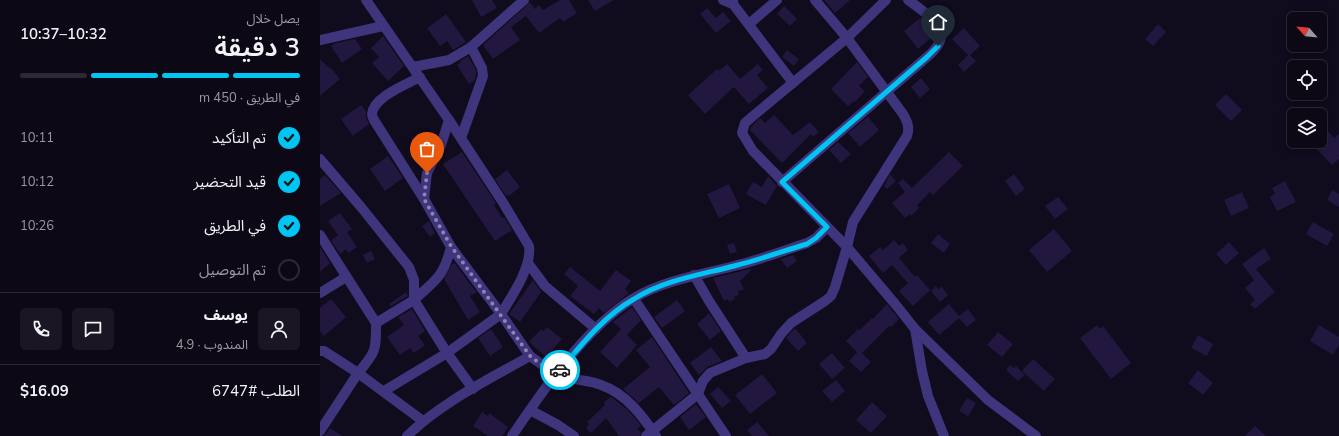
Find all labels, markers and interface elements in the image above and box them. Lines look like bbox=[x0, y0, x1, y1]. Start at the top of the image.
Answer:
pin bbox=[921, 5, 955, 46]
text: يصل خلال bbox=[246, 10, 300, 28]
icon: home bbox=[927, 11, 949, 33]
north arrow bbox=[1287, 12, 1327, 52]
map controls bbox=[1287, 12, 1327, 148]
text: 10:32–10:37 bbox=[20, 24, 107, 44]
text: 3 دقيقة bbox=[214, 30, 300, 65]
button: locate bbox=[1287, 60, 1327, 100]
text: في الطريق · 450 m bbox=[199, 89, 300, 107]
button: layers bbox=[1287, 108, 1327, 148]
icon: check bbox=[278, 127, 300, 149]
text: تم التأكيد bbox=[212, 128, 266, 148]
text: 10:11 bbox=[20, 129, 54, 147]
pin bbox=[410, 132, 444, 173]
icon: bag bbox=[416, 138, 438, 160]
icon: check bbox=[278, 171, 300, 193]
text: قيد التحضير bbox=[193, 172, 266, 192]
text: 10:12 bbox=[20, 173, 54, 191]
icon: check bbox=[278, 215, 300, 237]
text: في الطريق bbox=[204, 216, 266, 236]
text: 10:26 bbox=[20, 217, 54, 235]
text: تم التوصيل bbox=[199, 260, 266, 280]
text: يوسف bbox=[204, 305, 248, 325]
button: phone bbox=[20, 308, 62, 350]
button: chat bbox=[72, 308, 114, 350]
button: person bbox=[258, 308, 300, 350]
text: المندوب · 4.9 bbox=[176, 336, 248, 354]
courier bbox=[540, 350, 580, 390]
icon: car bbox=[549, 359, 571, 381]
text: $16.09 bbox=[20, 381, 69, 401]
text: الطلب #6747 bbox=[212, 381, 300, 401]

